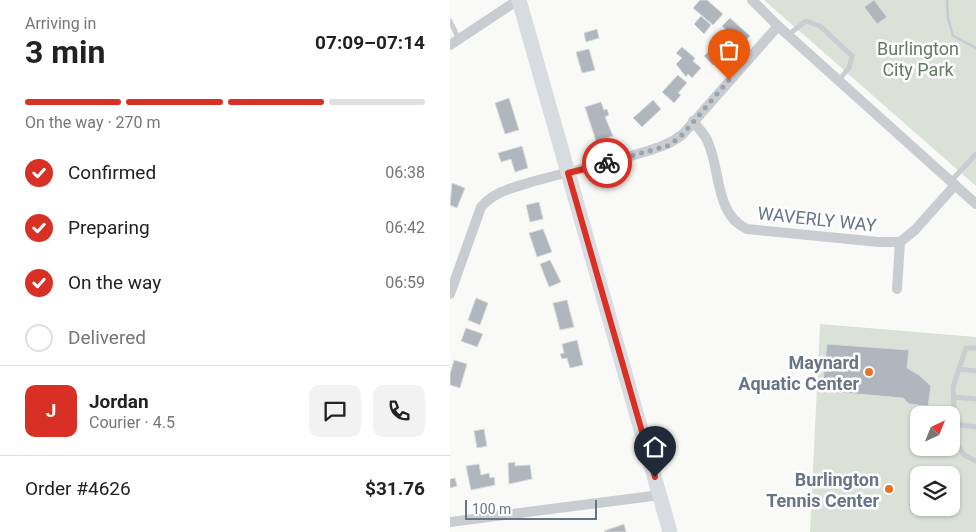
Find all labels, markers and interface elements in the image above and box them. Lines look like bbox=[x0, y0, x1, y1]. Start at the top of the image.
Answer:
text: Arriving in bbox=[25, 14, 96, 33]
pin bbox=[708, 29, 750, 80]
text: 07:09–07:14 bbox=[315, 31, 425, 54]
text: 3 min bbox=[25, 33, 105, 71]
icon: bag bbox=[715, 36, 743, 64]
park label: Burlington City Park bbox=[877, 38, 959, 80]
text: On the way · 270 m bbox=[25, 113, 161, 132]
courier bbox=[582, 138, 632, 188]
icon: bike bbox=[593, 149, 621, 177]
icon: check bbox=[25, 159, 53, 187]
text: Confirmed bbox=[68, 161, 156, 184]
text: 06:38 bbox=[385, 163, 425, 182]
street label: WAVERLY WAY bbox=[756, 202, 878, 236]
icon: check bbox=[25, 214, 53, 242]
text: Preparing bbox=[68, 216, 150, 239]
text: 06:42 bbox=[385, 218, 425, 237]
icon: check bbox=[25, 269, 53, 297]
text: On the way bbox=[68, 271, 161, 294]
text: 06:59 bbox=[385, 273, 425, 292]
text: Delivered bbox=[68, 326, 146, 349]
place label: Maynard Aquatic Center bbox=[738, 352, 859, 394]
marker: Maynard Aquatic Center bbox=[863, 366, 875, 378]
button: chat bbox=[309, 385, 361, 437]
button: phone bbox=[373, 385, 425, 437]
text: Jordan bbox=[89, 390, 149, 413]
text: J bbox=[46, 399, 56, 422]
north arrow bbox=[910, 406, 960, 456]
map controls bbox=[910, 406, 960, 516]
text: Courier · 4.5 bbox=[89, 413, 175, 432]
pin bbox=[634, 426, 676, 477]
icon: home bbox=[641, 433, 669, 461]
button: layers bbox=[910, 466, 960, 516]
place label: Burlington Tennis Center bbox=[766, 469, 879, 511]
text: Order #4626 bbox=[25, 477, 131, 500]
text: $31.76 bbox=[365, 477, 425, 500]
marker: Burlington Tennis Center bbox=[883, 483, 895, 495]
scale bar bbox=[465, 497, 598, 520]
text: 100 m bbox=[472, 501, 511, 517]

